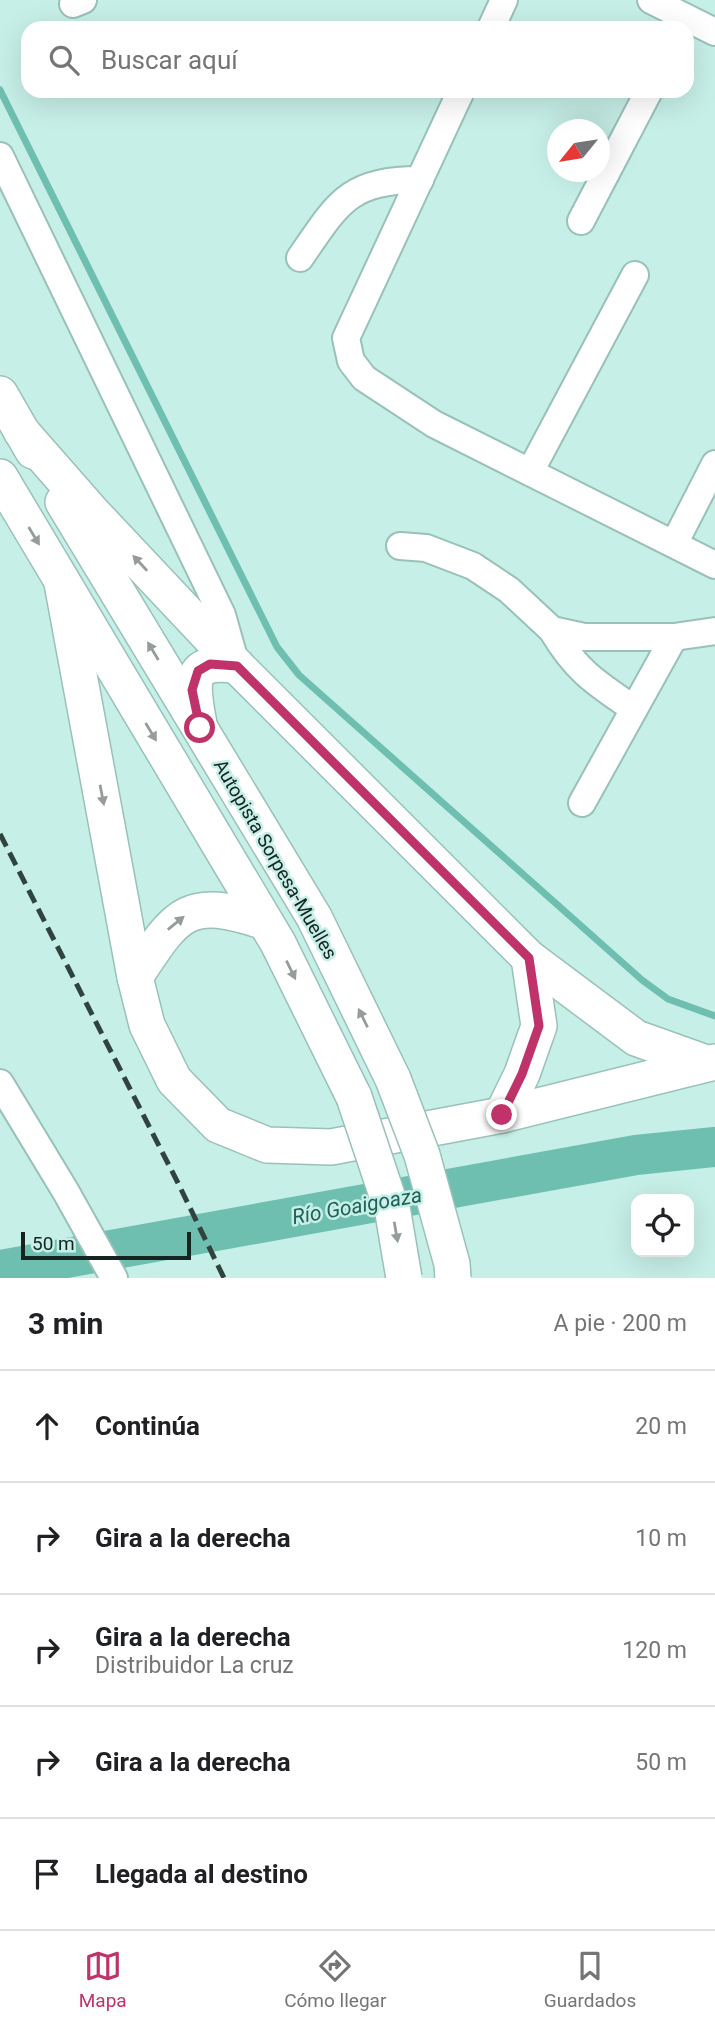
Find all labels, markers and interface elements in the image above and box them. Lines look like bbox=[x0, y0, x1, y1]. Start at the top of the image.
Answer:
search box bbox=[21, 21, 694, 98]
icon: search bbox=[45, 41, 83, 79]
text: Buscar aquí bbox=[101, 45, 238, 75]
north arrow bbox=[547, 119, 610, 182]
one-way arrow bbox=[28, 527, 41, 546]
one-way arrow bbox=[132, 555, 148, 572]
one-way arrow bbox=[146, 641, 159, 660]
route start bbox=[184, 712, 215, 743]
one-way arrow bbox=[145, 722, 157, 741]
street label: Autopista Sorpesa-Muelles bbox=[209, 755, 342, 963]
one-way arrow bbox=[96, 784, 107, 806]
one-way arrow bbox=[168, 916, 185, 931]
one-way arrow bbox=[286, 960, 297, 980]
one-way arrow bbox=[358, 1008, 369, 1028]
route end bbox=[486, 1099, 517, 1130]
water label: Río Goaigoaza bbox=[290, 1183, 424, 1229]
map controls bbox=[631, 1194, 694, 1257]
button: locate bbox=[631, 1194, 694, 1257]
one-way arrow bbox=[391, 1221, 402, 1243]
scale bar bbox=[21, 1229, 191, 1261]
text: 50 m bbox=[32, 1232, 75, 1255]
text: 3 min bbox=[28, 1306, 103, 1341]
text: A pie · 200 m bbox=[554, 1310, 687, 1337]
icon: ahead bbox=[28, 1407, 66, 1445]
text: Continúa bbox=[95, 1411, 200, 1441]
text: 20 m bbox=[635, 1413, 687, 1440]
icon: right bbox=[28, 1519, 66, 1557]
text: Gira a la derecha bbox=[95, 1523, 291, 1553]
text: 10 m bbox=[635, 1525, 687, 1552]
text: Gira a la derecha bbox=[95, 1622, 291, 1652]
icon: right bbox=[28, 1631, 66, 1669]
text: 120 m bbox=[622, 1637, 687, 1664]
text: Distribuidor La cruz bbox=[95, 1652, 294, 1679]
icon: right bbox=[28, 1743, 66, 1781]
text: Gira a la derecha bbox=[95, 1747, 291, 1777]
text: 50 m bbox=[635, 1749, 687, 1776]
icon: arrive bbox=[28, 1855, 66, 1893]
text: Llegada al destino bbox=[95, 1859, 308, 1889]
tab: Mapa bbox=[79, 1947, 127, 2012]
tab: Cómo llegar bbox=[284, 1947, 386, 2012]
tab: Guardados bbox=[544, 1947, 636, 2012]

